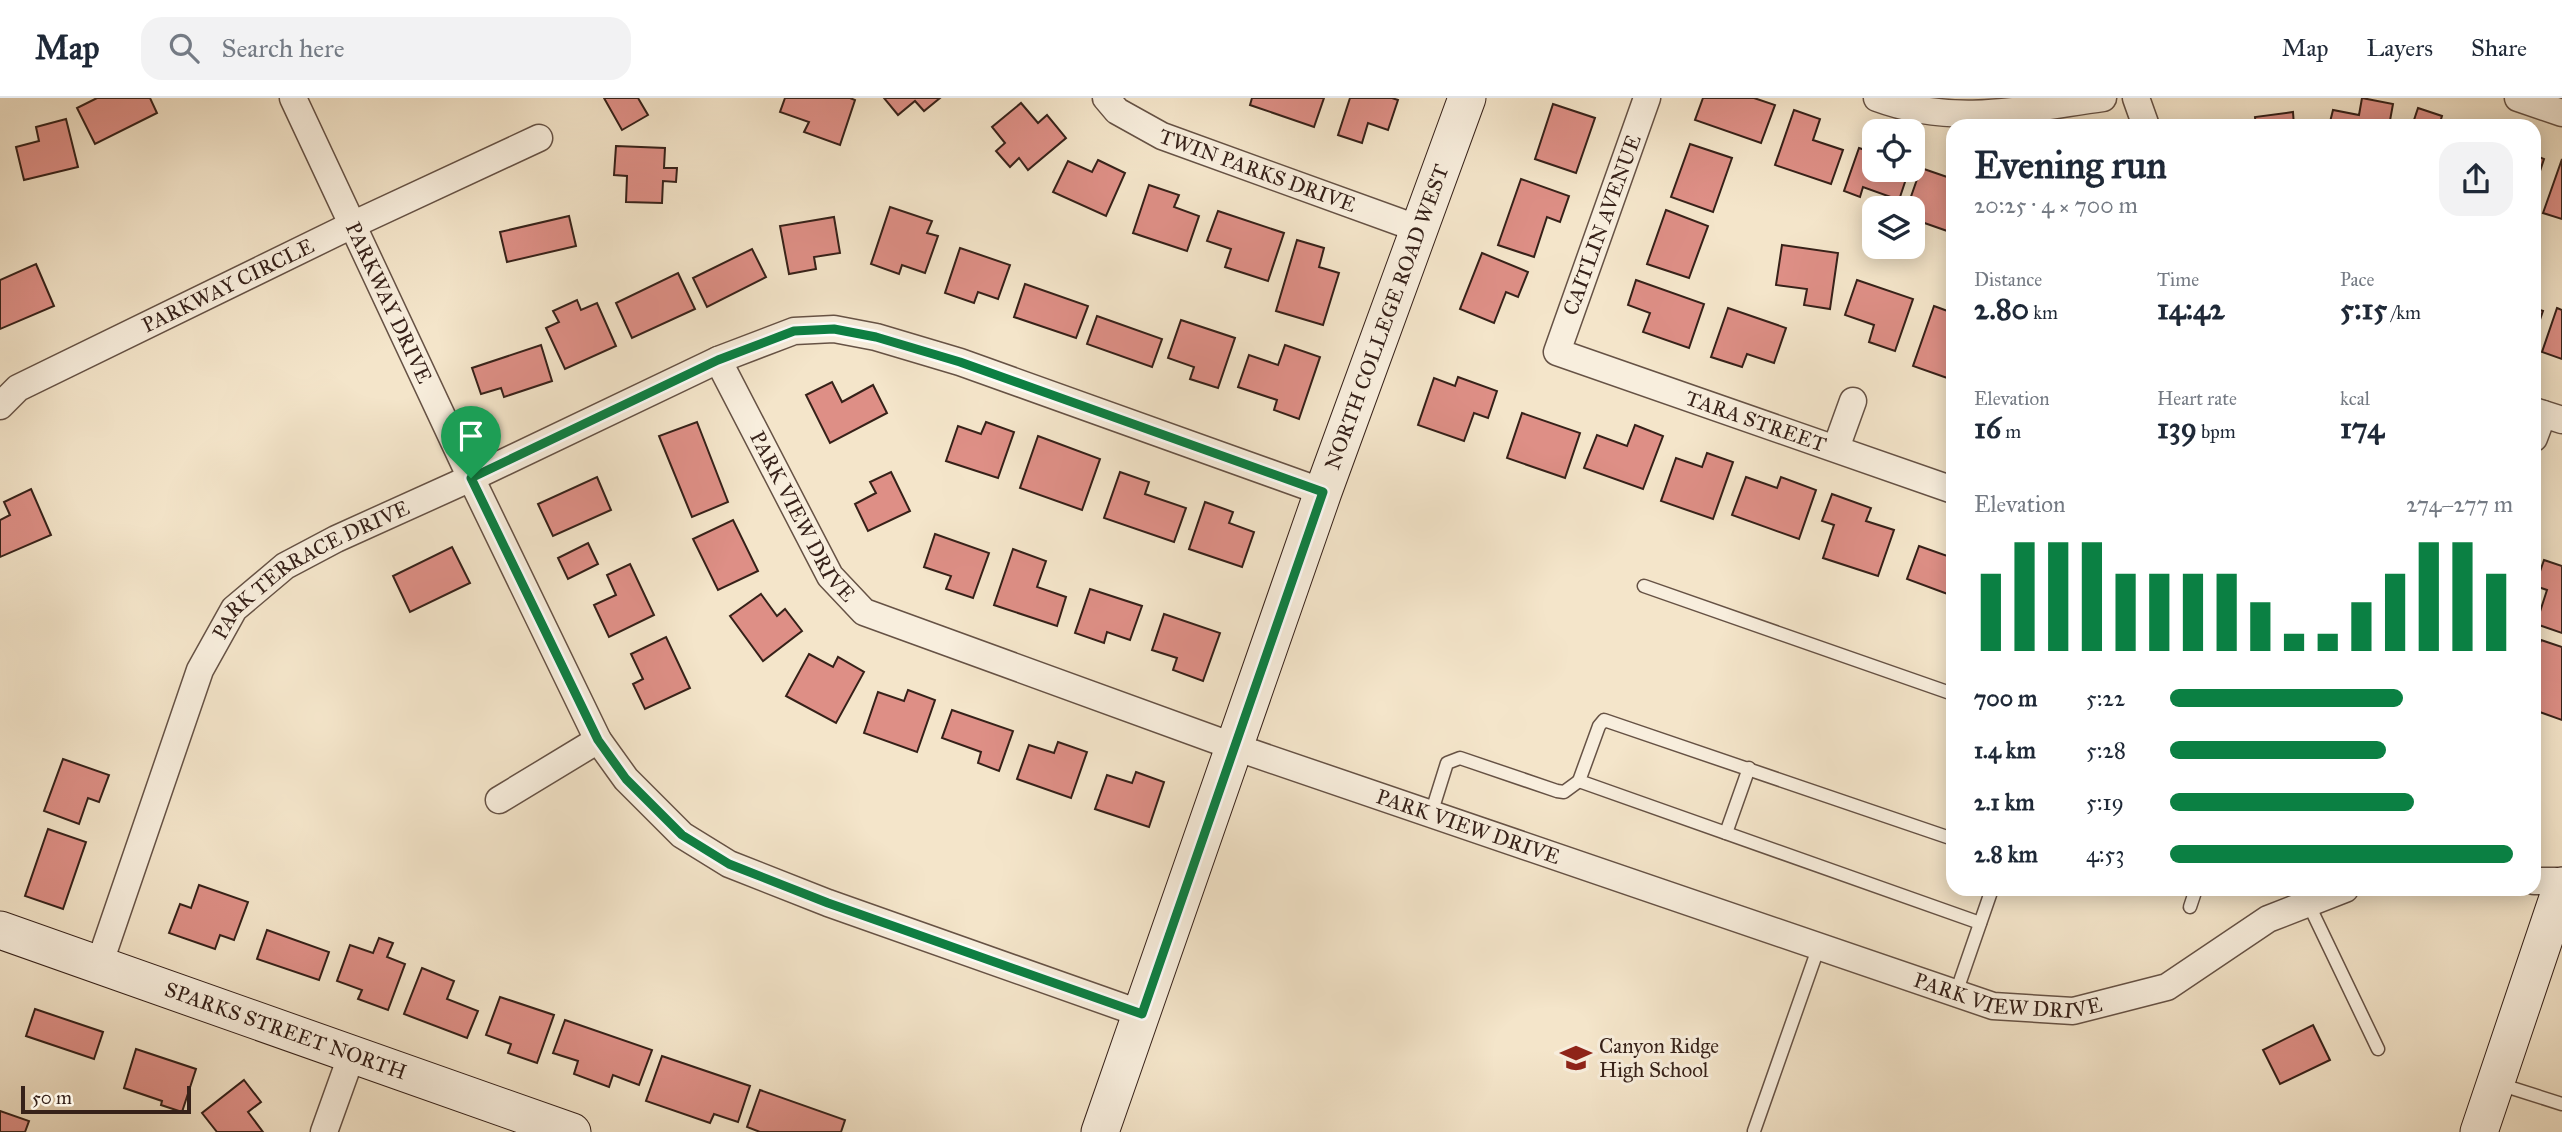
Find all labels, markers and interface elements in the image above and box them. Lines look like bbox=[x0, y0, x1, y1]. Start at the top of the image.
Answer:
search box bbox=[141, 17, 631, 80]
text: Map bbox=[35, 28, 99, 68]
icon: search bbox=[165, 29, 203, 67]
text: Search here bbox=[221, 32, 345, 64]
text: Map bbox=[2282, 33, 2329, 63]
text: Layers bbox=[2367, 33, 2433, 63]
text: Share bbox=[2471, 33, 2527, 63]
map controls bbox=[1862, 119, 1925, 259]
button: locate bbox=[1862, 119, 1925, 182]
street label: TWIN PARKS DRIVE bbox=[1155, 123, 1359, 218]
street label: CAITLIN AVENUE bbox=[1557, 131, 1647, 319]
text: Evening run bbox=[1974, 142, 2167, 188]
button: share bbox=[2439, 142, 2513, 216]
street label: NORTH COLLEGE ROAD WEST bbox=[1319, 161, 1455, 473]
text: 20:25 · 4 × 700 m bbox=[1974, 191, 2138, 219]
button: layers bbox=[1862, 196, 1925, 259]
street label: PARKWAY DRIVE bbox=[340, 218, 438, 388]
street label: PARKWAY CIRCLE bbox=[138, 233, 318, 339]
text: Distance bbox=[1974, 268, 2042, 291]
text: Time bbox=[2157, 268, 2199, 291]
text: Pace bbox=[2340, 268, 2374, 291]
text: 2.80 bbox=[1974, 291, 2029, 327]
text: 14:42 bbox=[2157, 291, 2225, 327]
text: 5:15 bbox=[2340, 291, 2387, 327]
text: km bbox=[2029, 301, 2058, 324]
text: /km bbox=[2387, 301, 2421, 324]
street label: TARA STREET bbox=[1682, 385, 1830, 458]
text: Elevation bbox=[1974, 387, 2049, 410]
text: Heart rate bbox=[2157, 387, 2237, 410]
text: kcal bbox=[2340, 387, 2370, 410]
pin bbox=[441, 406, 501, 478]
text: 16 bbox=[1974, 410, 2001, 446]
text: 139 bbox=[2157, 410, 2197, 446]
text: 174 bbox=[2340, 410, 2384, 446]
icon: arrive bbox=[452, 417, 490, 455]
text: m bbox=[2001, 420, 2021, 443]
text: bpm bbox=[2197, 420, 2236, 443]
street label: PARK VIEW DRIVE bbox=[744, 427, 861, 607]
text: Elevation bbox=[1974, 490, 2065, 518]
text: 274–277 m bbox=[2406, 490, 2513, 518]
street label: PARK TERRACE DRIVE bbox=[207, 495, 413, 644]
text: 700 m bbox=[1974, 684, 2037, 712]
text: 5:22 bbox=[2086, 684, 2125, 712]
text: 1.4 km bbox=[1974, 736, 2036, 764]
text: 5:28 bbox=[2086, 736, 2126, 764]
street label: PARK VIEW DRIVE bbox=[1373, 783, 1563, 870]
text: 2.1 km bbox=[1974, 788, 2035, 816]
text: 5:19 bbox=[2086, 788, 2124, 816]
text: 2.8 km bbox=[1974, 840, 2038, 868]
text: 4:53 bbox=[2086, 840, 2125, 868]
street label: PARK VIEW DRIVE bbox=[1910, 967, 2105, 1024]
street label: SPARKS STREET NORTH bbox=[161, 976, 410, 1086]
place label: Canyon Ridge High School bbox=[1599, 1033, 1719, 1083]
school or university icon: Canyon Ridge High School bbox=[1559, 1041, 1593, 1075]
scale bar bbox=[21, 1083, 191, 1115]
text: 50 m bbox=[32, 1086, 72, 1109]

